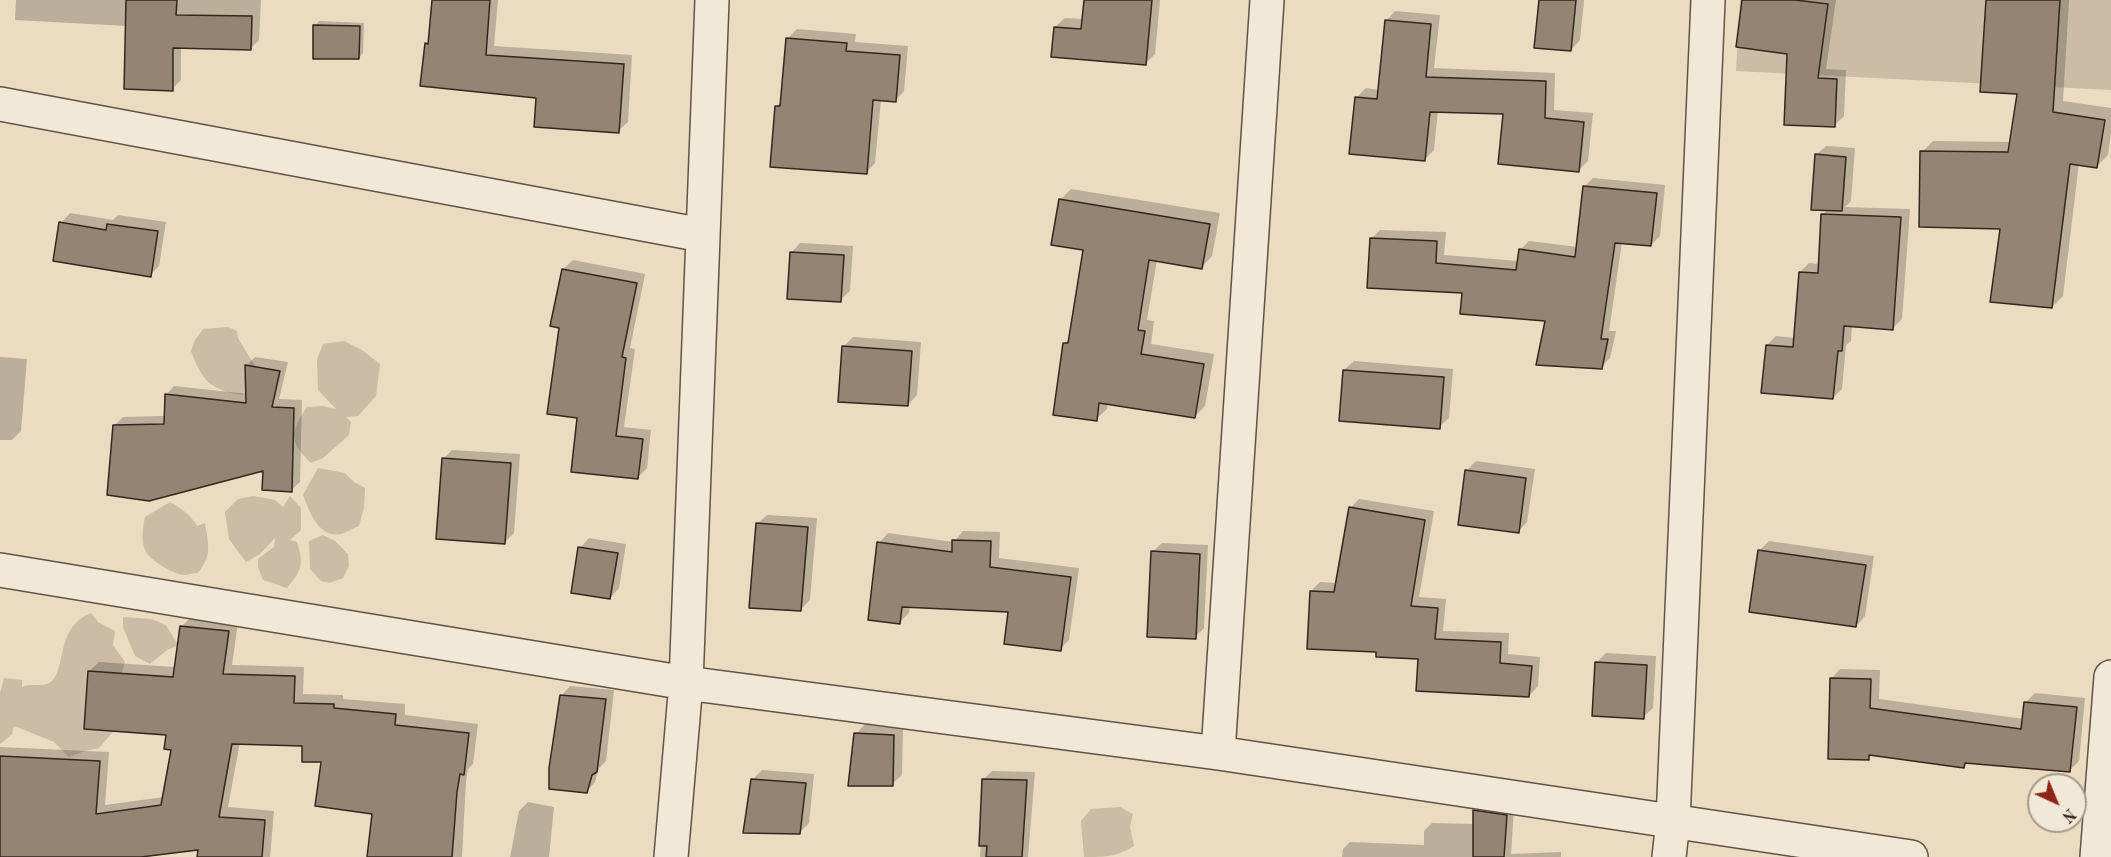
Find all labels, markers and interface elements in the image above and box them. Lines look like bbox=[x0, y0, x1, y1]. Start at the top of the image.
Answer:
north arrow bbox=[2027, 773, 2087, 833]
text: N bbox=[2058, 804, 2078, 825]

